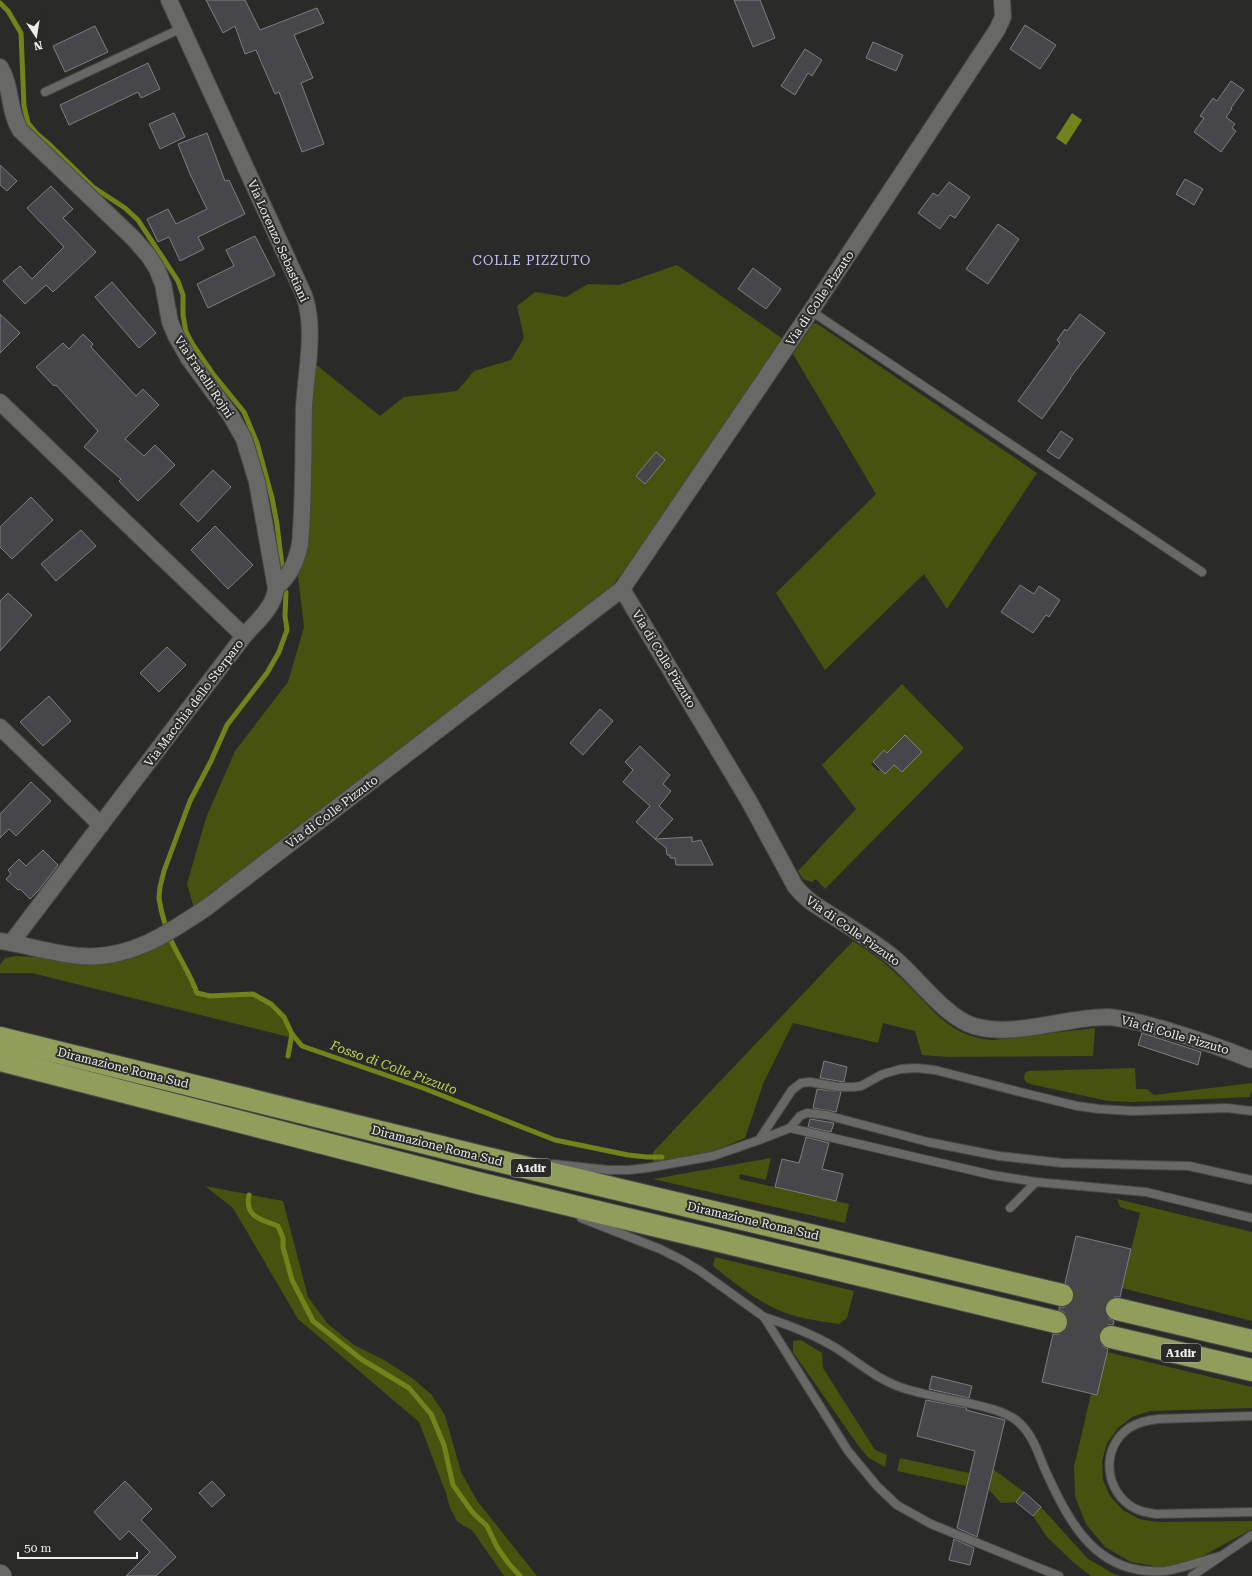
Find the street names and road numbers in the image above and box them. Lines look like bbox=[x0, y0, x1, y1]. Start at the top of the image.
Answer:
street label: Via Lorenzo Sebastiani bbox=[245, 178, 311, 304]
street label: Via di Colle Pizzuto bbox=[783, 248, 857, 348]
street label: Via Fratelli Rojni bbox=[171, 333, 237, 421]
street label: Via di Colle Pizzuto bbox=[629, 608, 699, 710]
street label: Via Macchia dello Sterparo bbox=[142, 637, 246, 769]
street label: Via di Colle Pizzuto bbox=[283, 773, 381, 851]
street label: Via di Colle Pizzuto bbox=[803, 893, 903, 969]
street label: Via di Colle Pizzuto bbox=[1119, 1013, 1231, 1057]
street label: Diramazione Roma Sud bbox=[56, 1045, 190, 1091]
street label: Diramazione Roma Sud bbox=[370, 1123, 504, 1169]
road number: A1dir bbox=[511, 1159, 551, 1177]
street label: Diramazione Roma Sud bbox=[686, 1199, 821, 1243]
road number: A1dir bbox=[1161, 1344, 1201, 1362]

